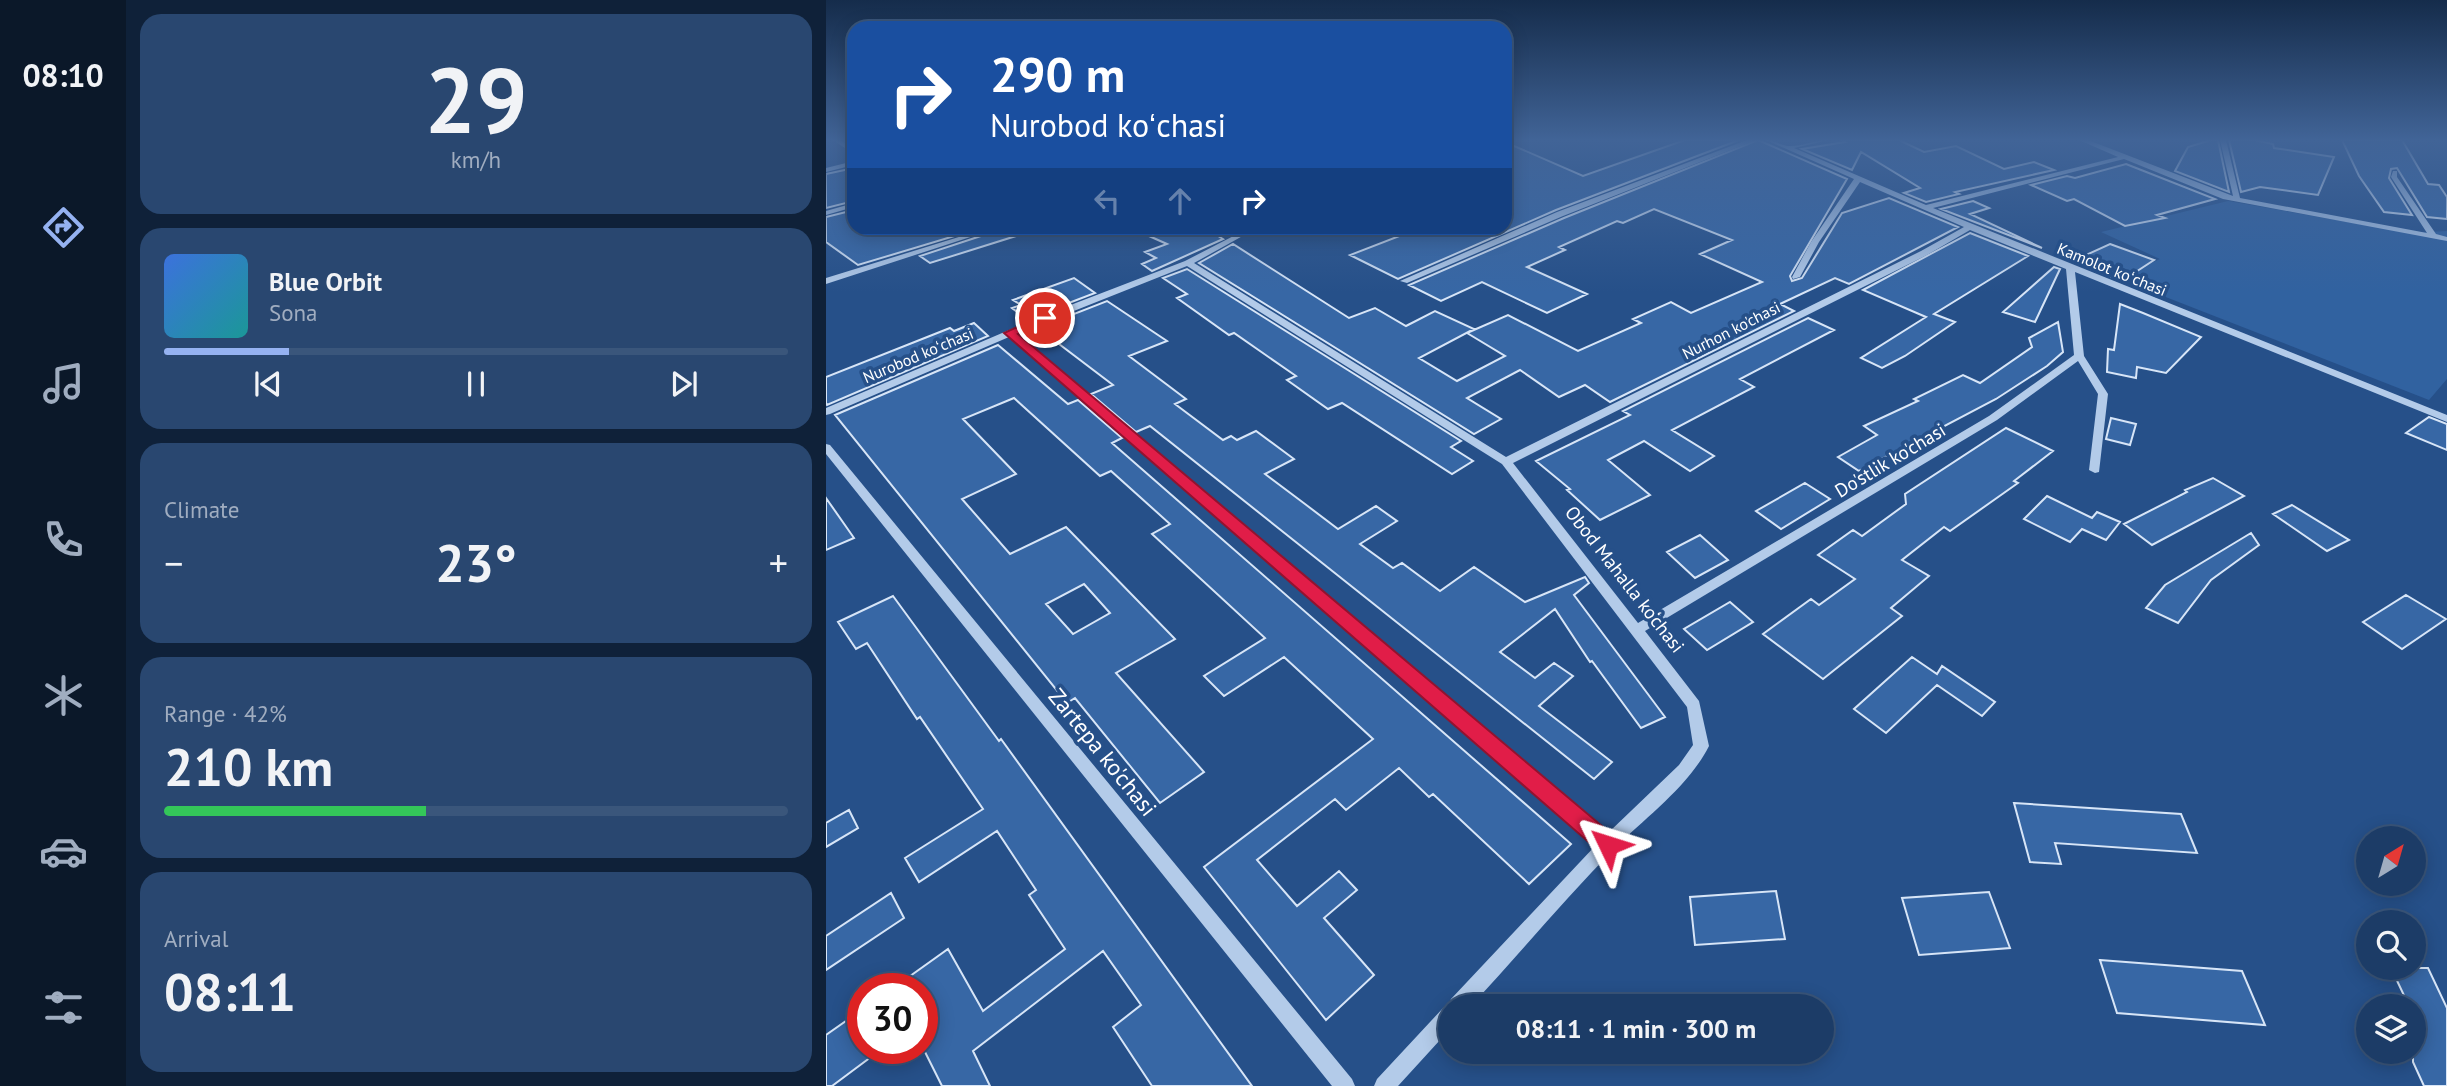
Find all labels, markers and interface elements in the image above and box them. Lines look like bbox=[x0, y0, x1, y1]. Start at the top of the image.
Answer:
text: 29 bbox=[424, 40, 528, 158]
text: 290 m bbox=[990, 42, 1125, 106]
icon: right bbox=[875, 49, 966, 140]
text: 08:10 bbox=[22, 54, 104, 96]
text: Nurobod koʻchasi bbox=[990, 104, 1226, 146]
text: km/h bbox=[451, 145, 501, 174]
icon: left bbox=[1088, 182, 1126, 220]
icon: ahead bbox=[1161, 182, 1199, 220]
icon: right bbox=[1234, 182, 1272, 220]
icon: directions bbox=[39, 203, 88, 252]
street label: Kamolot koʻchasi bbox=[2054, 238, 2170, 300]
text: Blue Orbit bbox=[269, 265, 382, 298]
pin bbox=[1015, 288, 1075, 348]
street label: Nurhon ko'chasi bbox=[1679, 297, 1783, 363]
text: Sona bbox=[269, 298, 318, 327]
icon: arrive bbox=[1026, 299, 1064, 337]
street label: Nurobod koʻchasi bbox=[860, 323, 976, 387]
icon: music bbox=[39, 359, 88, 408]
icon: previous bbox=[249, 365, 287, 403]
icon: pause bbox=[457, 365, 495, 403]
icon: next bbox=[665, 365, 703, 403]
street label: Do'stlik ko'chasi bbox=[1830, 418, 1950, 502]
text: Climate bbox=[164, 495, 239, 524]
street label: Obod Mahalla ko‘chasi bbox=[1560, 501, 1690, 657]
icon: phone bbox=[39, 515, 88, 564]
text: 23° bbox=[435, 529, 517, 596]
text: − bbox=[164, 538, 183, 587]
text: + bbox=[769, 538, 788, 587]
icon: climate bbox=[39, 671, 88, 720]
street label: Zartepa ko'chasi bbox=[1043, 682, 1163, 822]
text: Range · 42% bbox=[164, 699, 287, 728]
text: 210 km bbox=[164, 733, 333, 800]
position arrow bbox=[1571, 808, 1645, 882]
north arrow bbox=[2356, 826, 2426, 896]
map controls bbox=[2356, 826, 2426, 1064]
icon: car bbox=[39, 827, 88, 876]
button: search bbox=[2356, 910, 2426, 980]
text: Arrival bbox=[164, 924, 228, 953]
text: 08:11 bbox=[164, 958, 296, 1025]
speed limit sign: 30 bbox=[847, 973, 938, 1064]
icon: filters bbox=[39, 983, 88, 1032]
button: layers bbox=[2356, 994, 2426, 1064]
text: 08:11 · 1 min · 300 m bbox=[1516, 1012, 1756, 1045]

